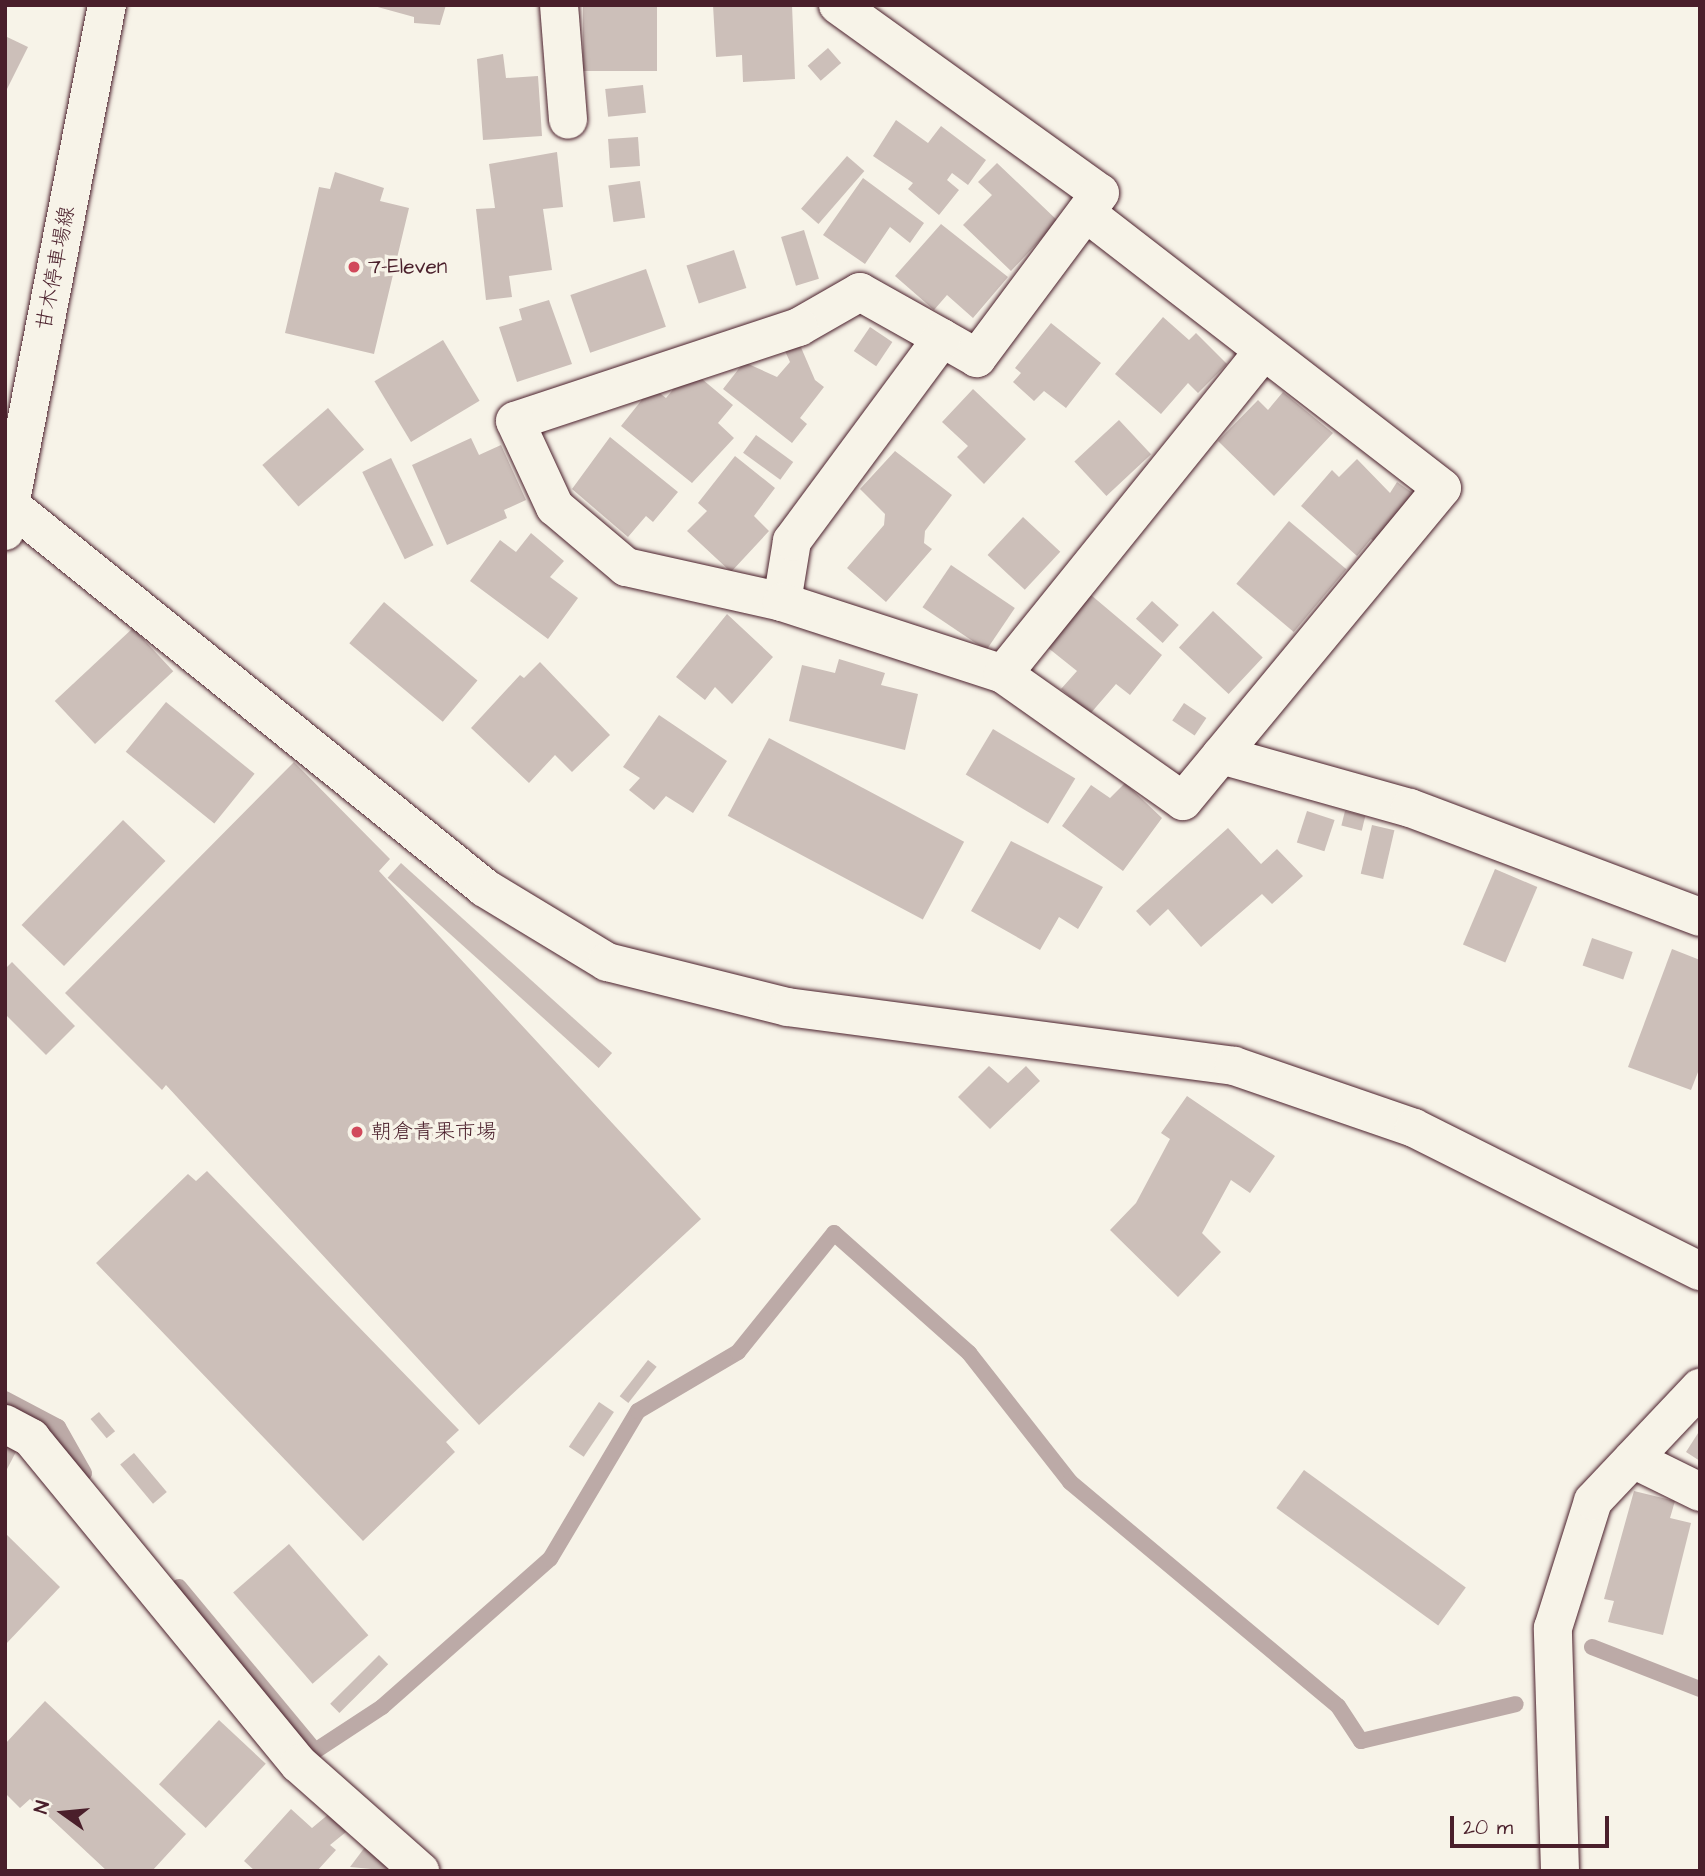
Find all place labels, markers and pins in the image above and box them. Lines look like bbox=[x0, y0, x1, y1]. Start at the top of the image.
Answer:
place label: 7-Eleven bbox=[368, 254, 447, 280]
marker: 7-Eleven bbox=[346, 259, 362, 275]
place label: 朝倉青果市場 bbox=[371, 1119, 497, 1145]
marker: 朝倉青果市場 bbox=[349, 1124, 365, 1140]

